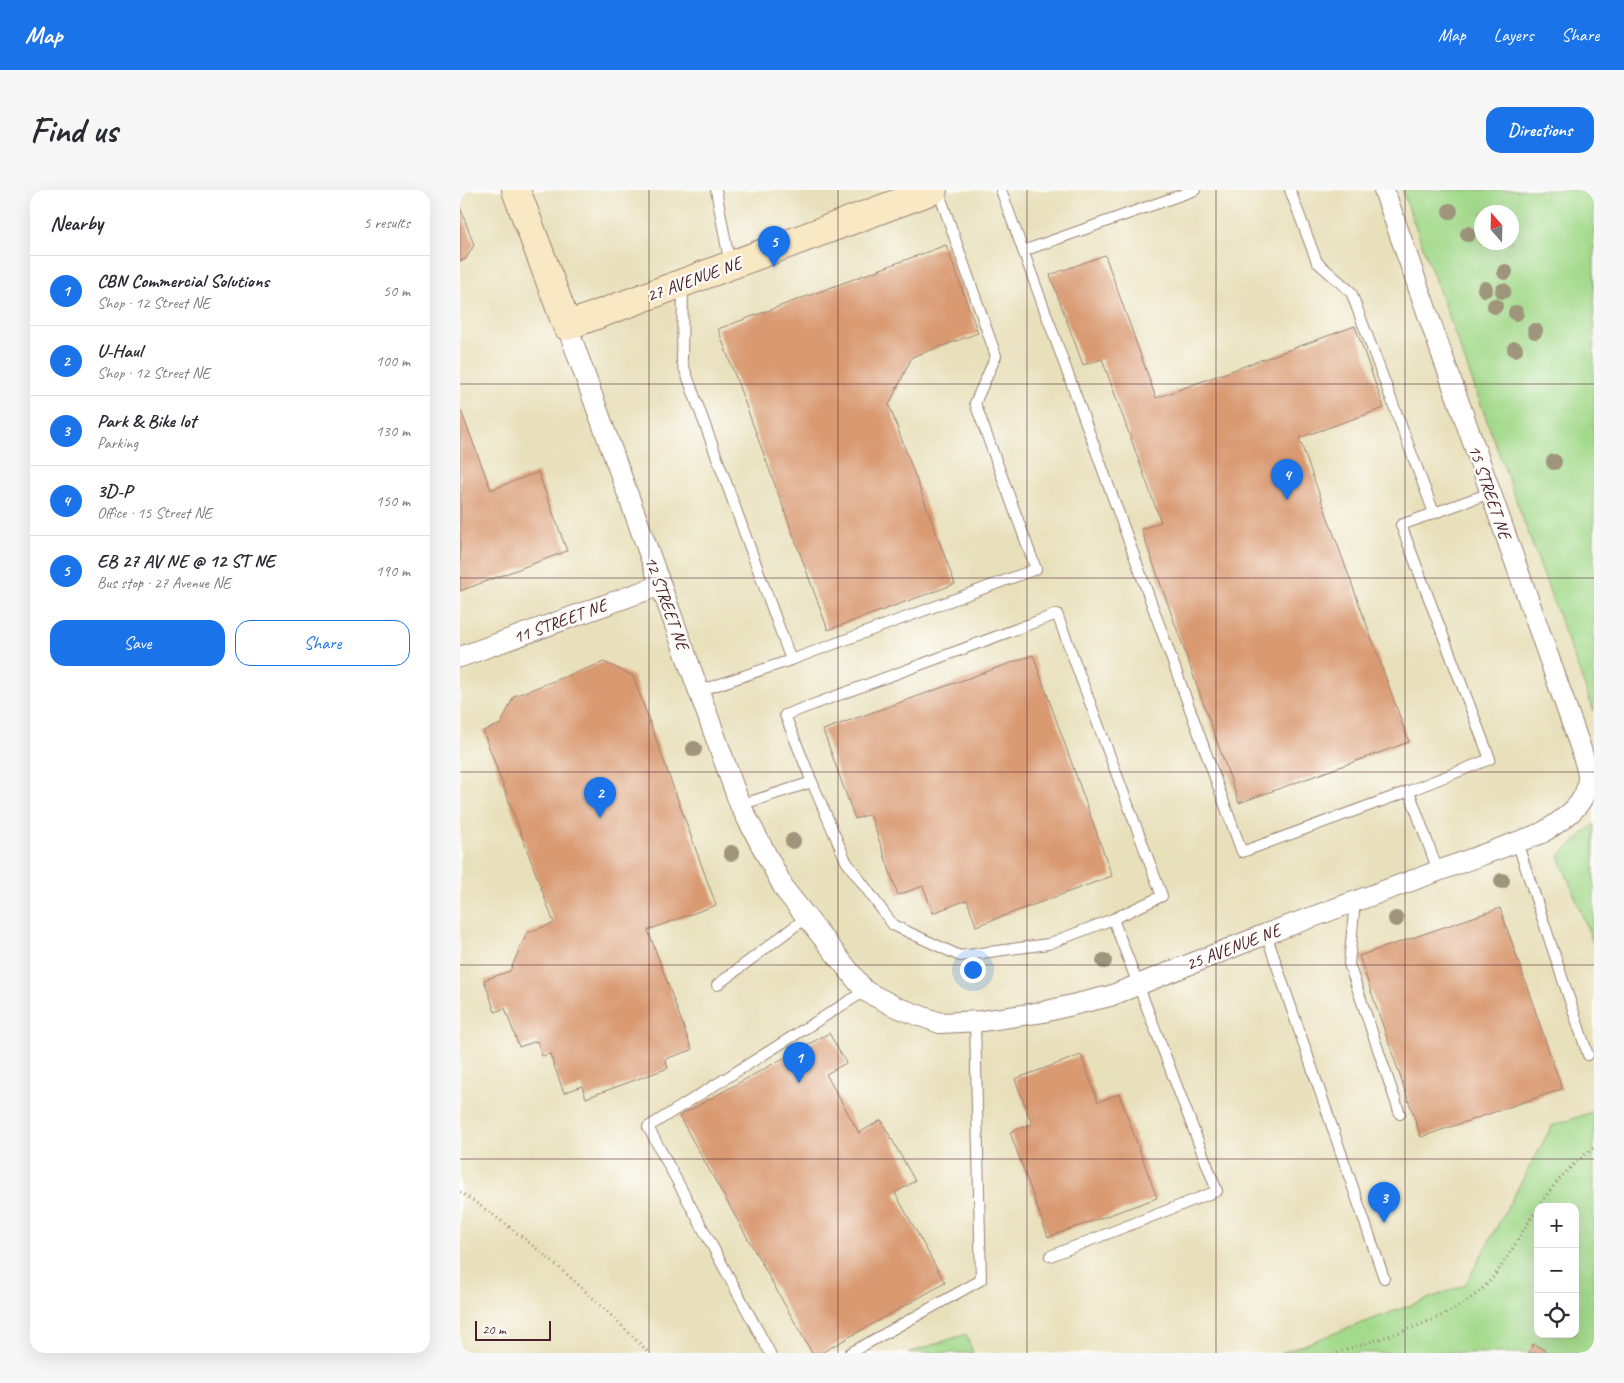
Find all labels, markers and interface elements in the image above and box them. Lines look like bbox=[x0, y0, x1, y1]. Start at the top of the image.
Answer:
text: Map bbox=[25, 20, 62, 50]
text: Map bbox=[1438, 24, 1466, 46]
text: Layers bbox=[1494, 24, 1533, 46]
text: Share bbox=[1561, 24, 1599, 46]
button: Directions bbox=[1486, 107, 1594, 153]
text: Find us bbox=[30, 108, 117, 153]
north arrow bbox=[1474, 205, 1519, 250]
text: Nearby bbox=[50, 210, 103, 236]
text: 5 results bbox=[363, 213, 410, 233]
pin: 5 bbox=[758, 226, 790, 267]
street label: 27 AVENUE NE bbox=[643, 251, 747, 306]
text: CBN Commercial Solutions bbox=[97, 269, 269, 293]
text: 1 bbox=[62, 281, 70, 301]
text: 50 m bbox=[383, 281, 410, 301]
text: Shop · 12 Street NE bbox=[97, 293, 210, 313]
text: U-Haul bbox=[97, 339, 142, 363]
text: 2 bbox=[62, 351, 70, 371]
text: 100 m bbox=[376, 351, 410, 371]
text: Shop · 12 Street NE bbox=[97, 363, 210, 383]
text: Park & Bike lot bbox=[97, 409, 196, 433]
text: 3 bbox=[62, 421, 70, 441]
text: 130 m bbox=[376, 421, 410, 441]
text: Parking bbox=[97, 433, 138, 453]
street label: 15 STREET NE bbox=[1464, 442, 1517, 544]
pin: 4 bbox=[1271, 459, 1303, 500]
text: 3D-P bbox=[97, 479, 132, 503]
text: 4 bbox=[62, 491, 70, 511]
text: 150 m bbox=[376, 491, 410, 511]
text: Office · 15 Street NE bbox=[97, 503, 212, 523]
text: EB 27 AV NE @ 12 ST NE bbox=[97, 549, 275, 573]
street label: 12 STREET NE bbox=[640, 553, 695, 655]
text: 5 bbox=[63, 561, 69, 581]
text: 190 m bbox=[376, 561, 410, 581]
text: Bus stop · 27 Avenue NE bbox=[97, 573, 231, 593]
street label: 11 STREET NE bbox=[510, 593, 612, 648]
button: Save bbox=[50, 620, 225, 666]
button: Share bbox=[235, 620, 410, 666]
pin: 2 bbox=[584, 777, 616, 818]
street label: 25 AVENUE NE bbox=[1183, 918, 1285, 975]
your location bbox=[960, 957, 986, 983]
pin: 1 bbox=[783, 1042, 815, 1083]
pin: 3 bbox=[1368, 1182, 1400, 1223]
map controls bbox=[1534, 1203, 1579, 1338]
button: + bbox=[1534, 1203, 1579, 1248]
button: − bbox=[1534, 1248, 1579, 1293]
button: locate bbox=[1534, 1293, 1579, 1338]
scale bar bbox=[475, 1318, 551, 1341]
text: 20 m bbox=[482, 1321, 506, 1338]

